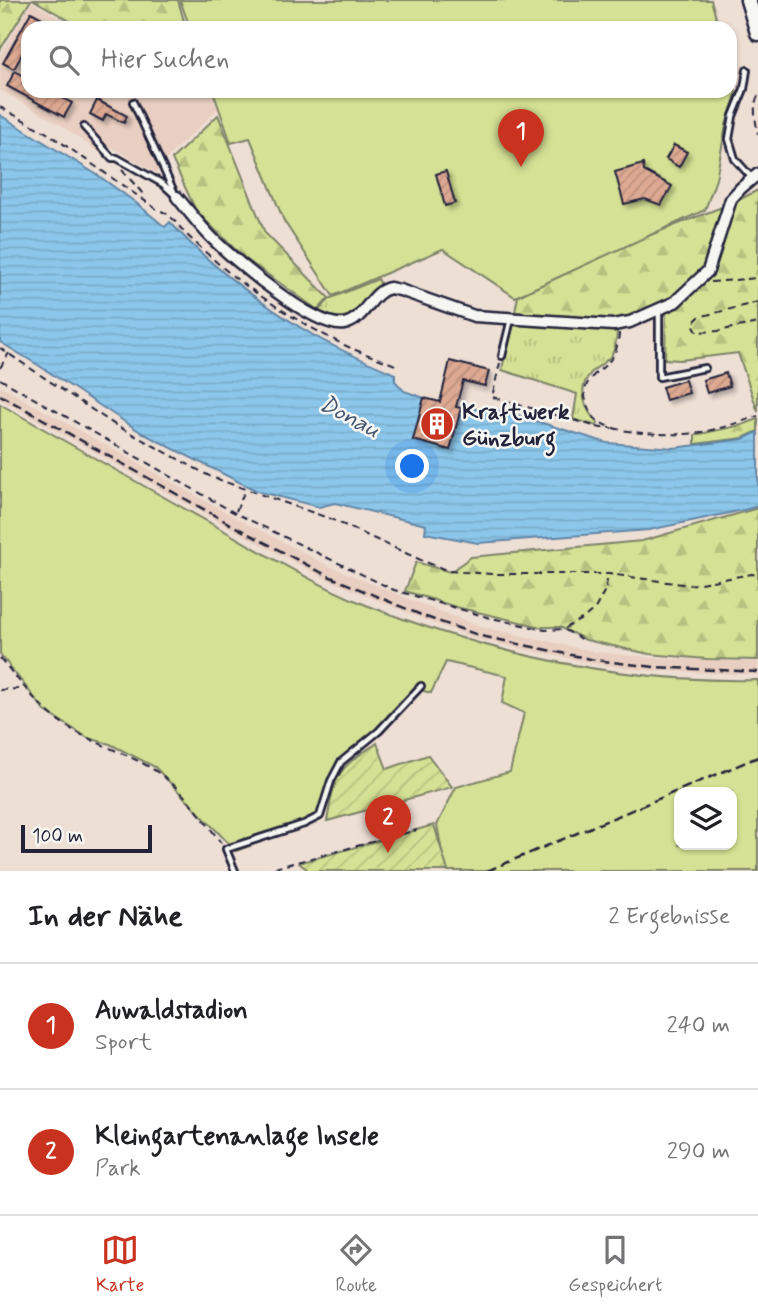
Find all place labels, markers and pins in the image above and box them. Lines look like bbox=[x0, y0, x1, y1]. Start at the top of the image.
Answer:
pin: 1 bbox=[498, 109, 544, 167]
place label: Kraftwerk Günzburg bbox=[462, 398, 570, 457]
building icon: Kraftwerk Günzburg bbox=[418, 405, 456, 443]
pin: 2 bbox=[365, 795, 411, 853]

